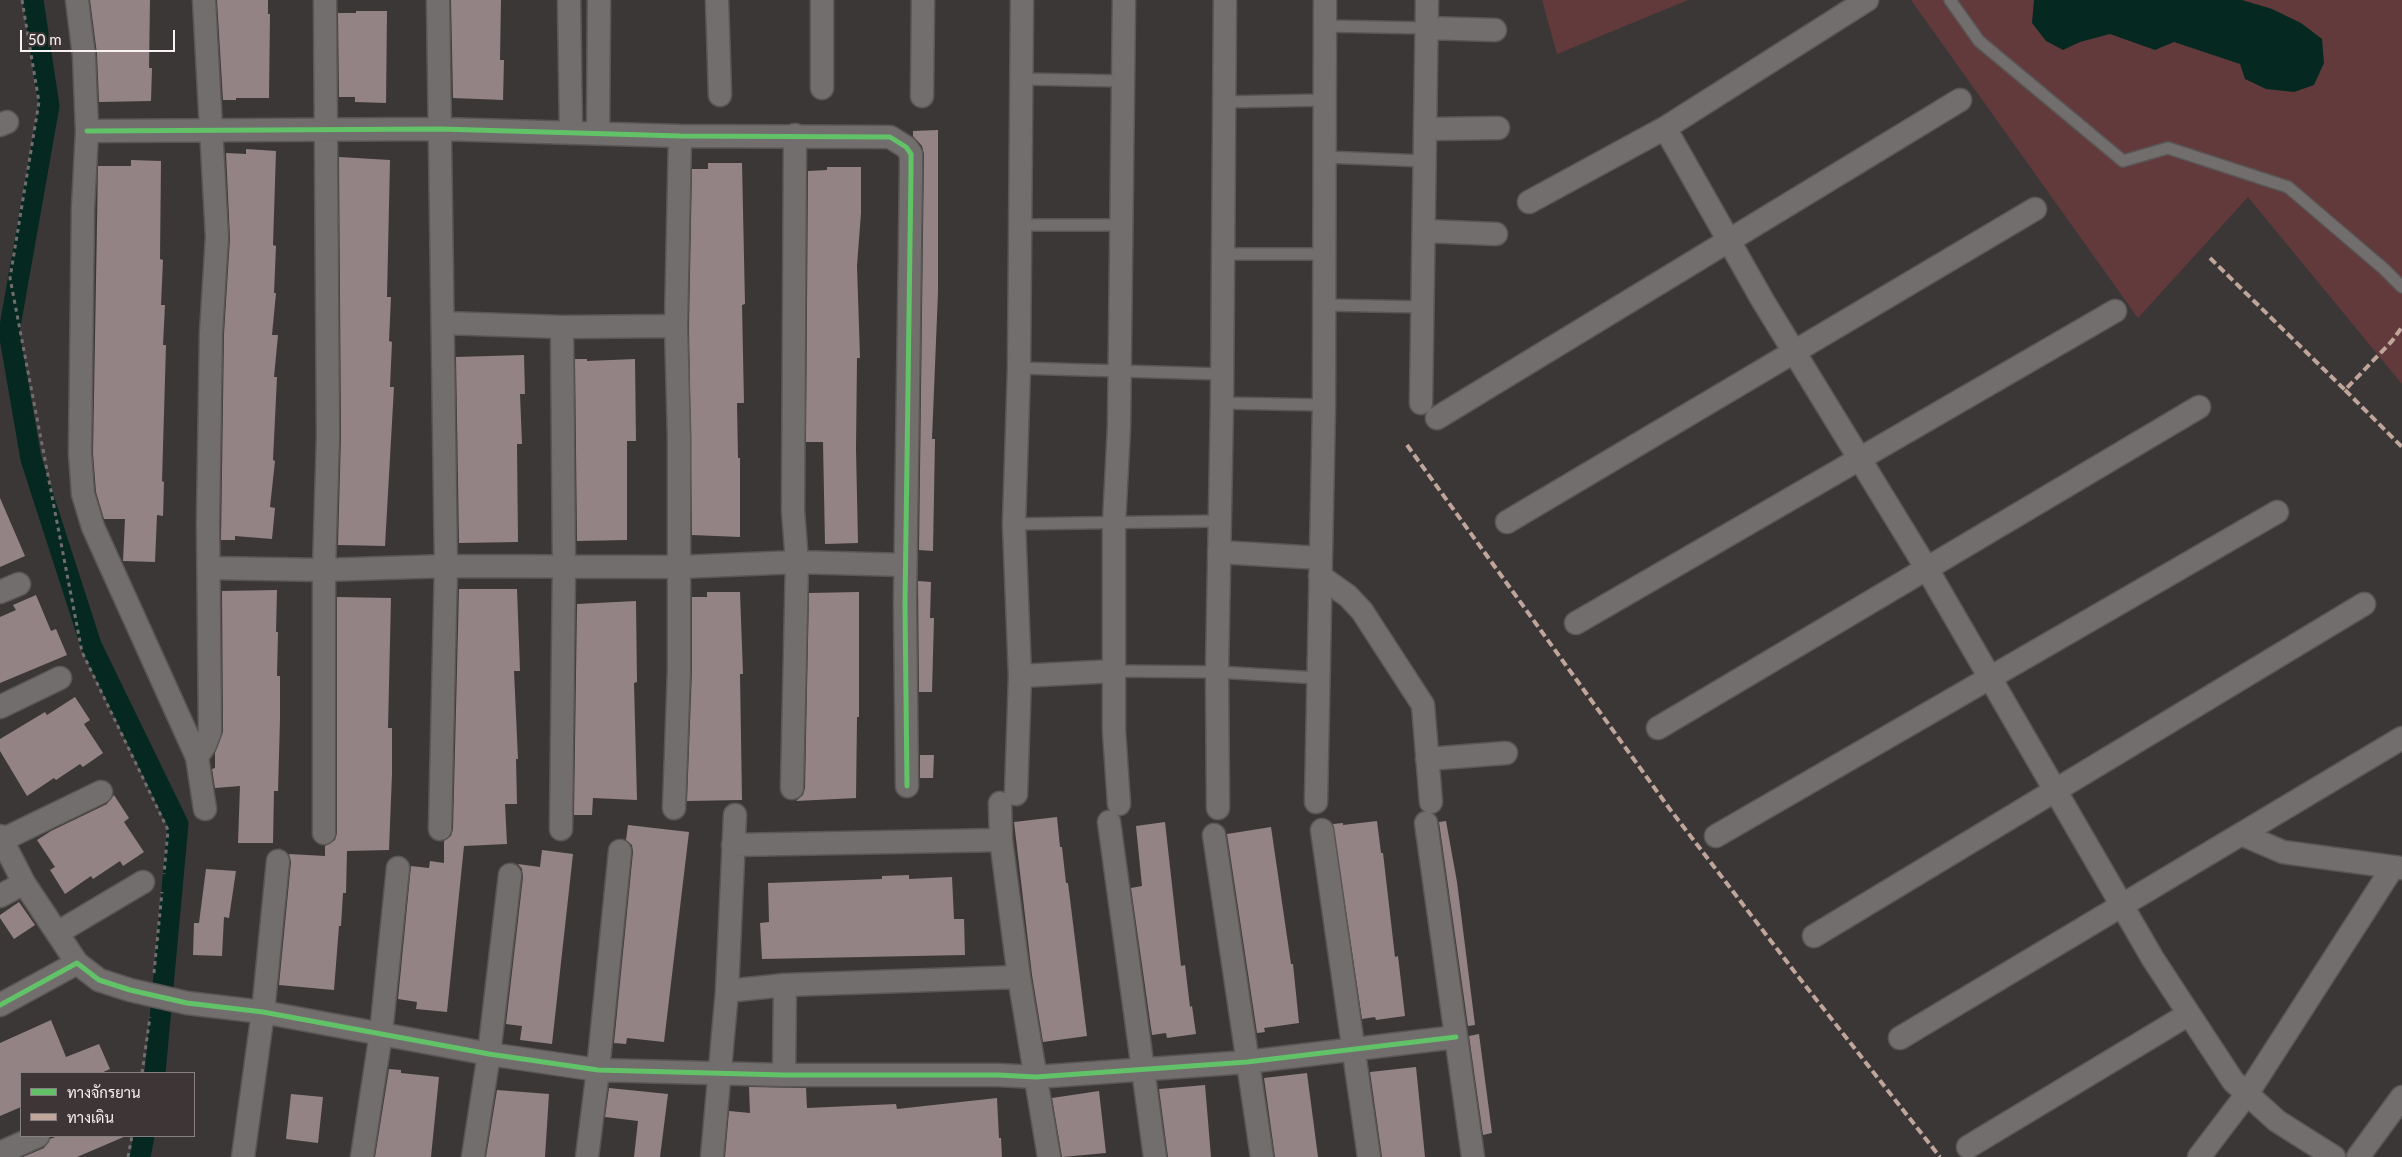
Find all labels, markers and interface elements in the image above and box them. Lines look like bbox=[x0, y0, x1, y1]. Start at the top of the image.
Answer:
scale bar bbox=[22, 20, 178, 52]
text: 50 m bbox=[28, 30, 62, 48]
legend bbox=[20, 1072, 195, 1137]
text: ทางจักรยาน bbox=[67, 1083, 141, 1101]
text: ทางเดิน bbox=[67, 1108, 114, 1126]

